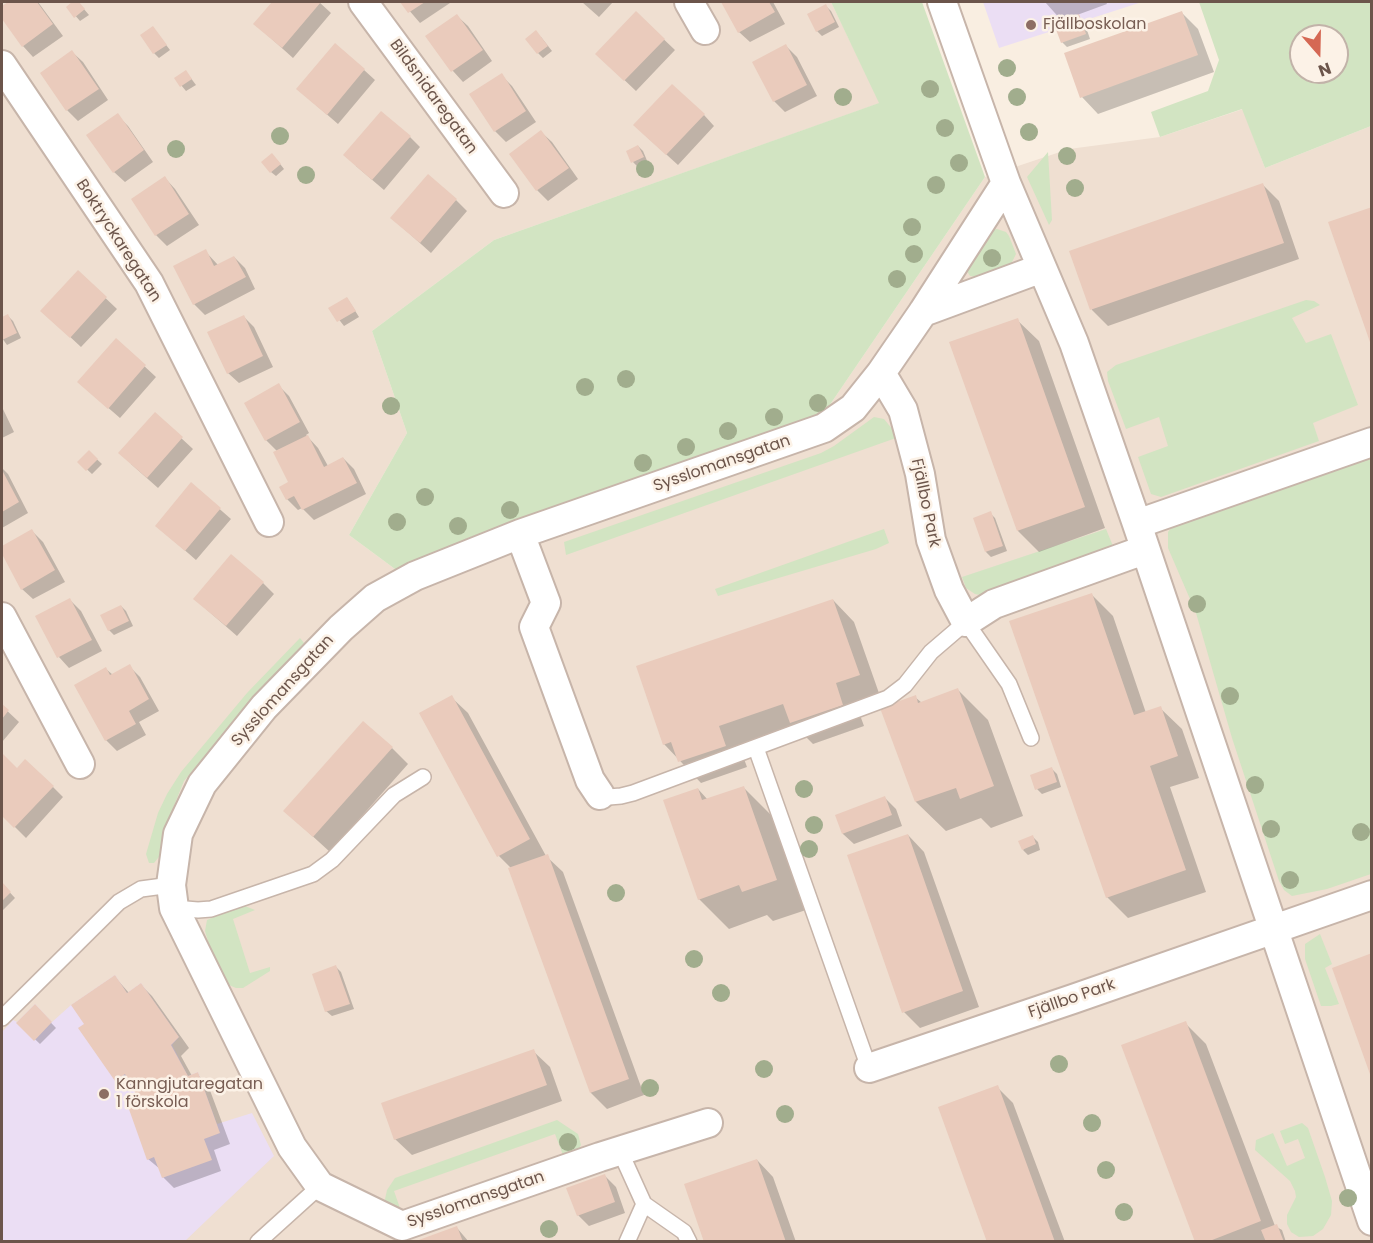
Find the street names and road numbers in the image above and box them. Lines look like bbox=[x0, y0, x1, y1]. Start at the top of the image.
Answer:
street label: Bildsnidaregatan bbox=[385, 36, 481, 158]
street label: Boktryckaregatan bbox=[71, 176, 165, 306]
street label: Sysslomansgatan bbox=[651, 432, 793, 496]
street label: Fjällbo Park bbox=[906, 457, 944, 549]
street label: Sysslomansgatan bbox=[228, 631, 338, 751]
street label: Fjällbo Park bbox=[1026, 975, 1118, 1023]
street label: Sysslomansgatan bbox=[405, 1168, 547, 1232]

